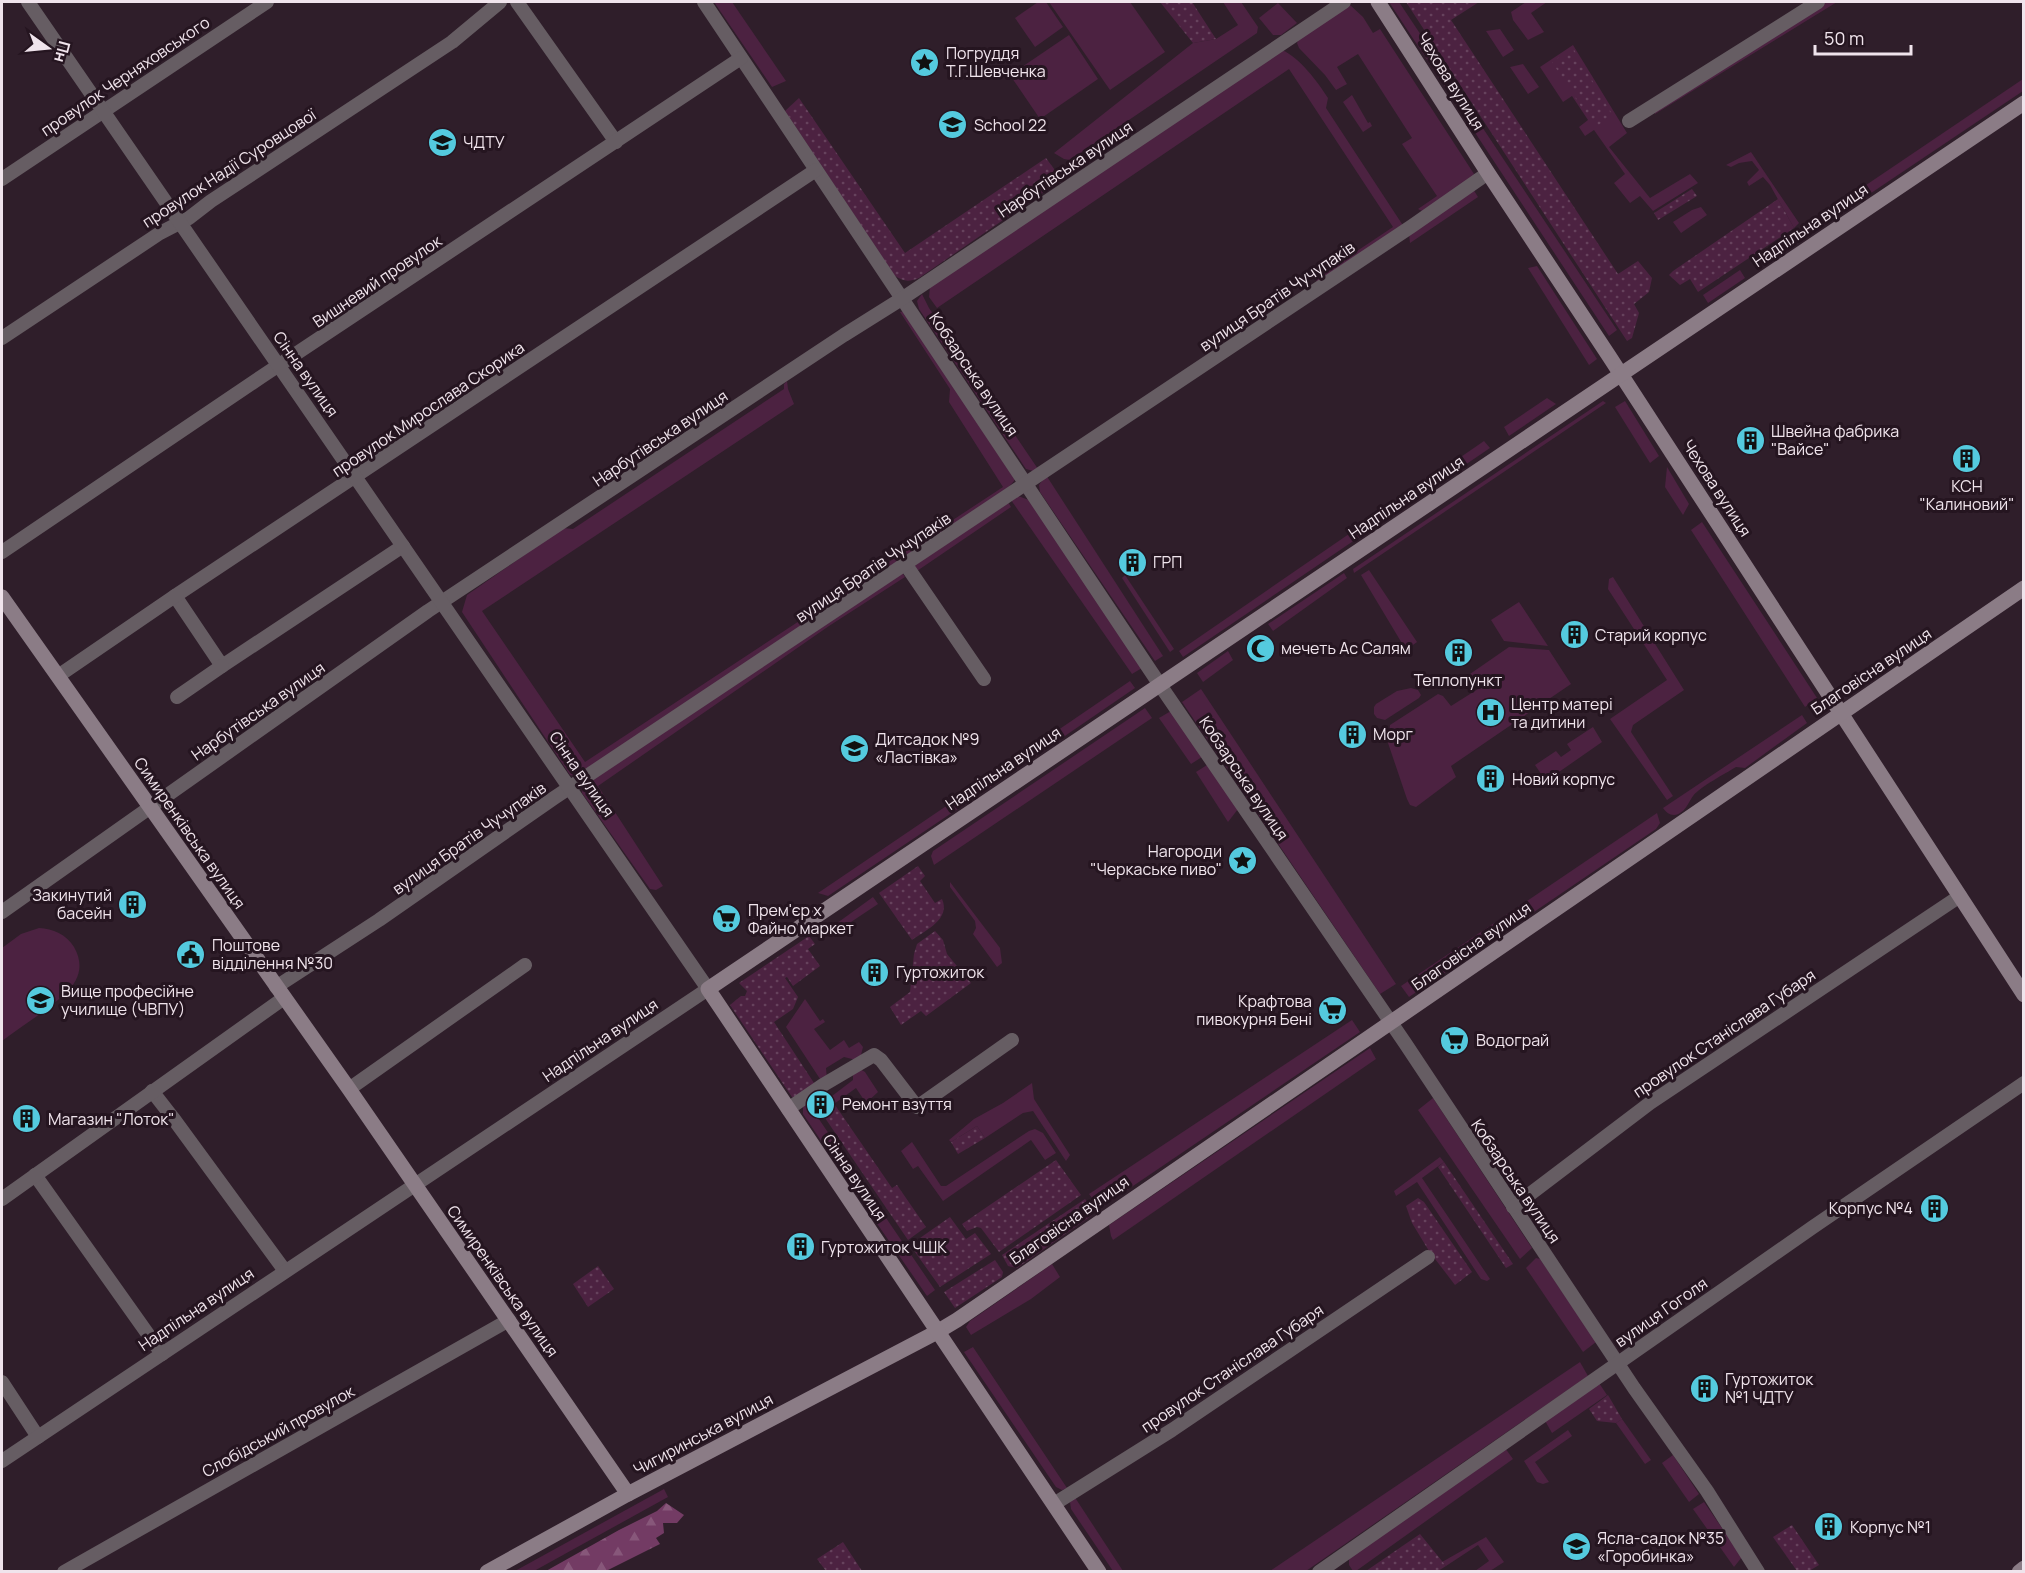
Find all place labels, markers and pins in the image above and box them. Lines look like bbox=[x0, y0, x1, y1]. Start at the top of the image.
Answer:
place label: Погруддя Т.Г.Шевченка bbox=[946, 42, 1046, 82]
place icon: Погруддя Т.Г.Шевченка bbox=[909, 46, 941, 78]
school or university icon: School 22 bbox=[937, 109, 969, 141]
place label: School 22 bbox=[974, 114, 1046, 136]
school or university icon: ЧДТУ bbox=[426, 126, 458, 158]
place label: ЧДТУ bbox=[463, 131, 505, 153]
place label: Швейна фабрика "Вайсе" bbox=[1771, 420, 1899, 460]
building icon: Швейна фабрика "Вайсе" bbox=[1734, 424, 1766, 456]
building icon: КСН "Калиновий" bbox=[1951, 442, 1983, 474]
place label: КСН "Калиновий" bbox=[1920, 475, 2014, 515]
building icon: ГРП bbox=[1116, 546, 1148, 578]
place label: ГРП bbox=[1153, 551, 1182, 573]
building icon: Старий корпус bbox=[1558, 619, 1590, 651]
place label: Старий корпус bbox=[1595, 624, 1707, 646]
mosque icon: мечеть Ас Салям bbox=[1244, 632, 1276, 664]
building icon: Теплопункт bbox=[1442, 636, 1474, 668]
place label: мечеть Ас Салям bbox=[1281, 637, 1411, 659]
place label: Теплопункт bbox=[1414, 669, 1502, 691]
place label: Центр матері та дитини bbox=[1511, 693, 1613, 733]
hospital icon: Центр матері та дитини bbox=[1474, 697, 1506, 729]
building icon: Морг bbox=[1336, 718, 1368, 750]
place label: Морг bbox=[1373, 723, 1413, 745]
place label: Дитсадок №9 «Ластівка» bbox=[875, 728, 979, 768]
school or university icon: Дитсадок №9 «Ластівка» bbox=[838, 732, 870, 764]
building icon: Новий корпус bbox=[1475, 763, 1507, 795]
place label: Новий корпус bbox=[1512, 768, 1615, 790]
place label: Нагороди "Черкаське пиво" bbox=[1090, 840, 1222, 880]
place icon: Нагороди "Черкаське пиво" bbox=[1227, 844, 1259, 876]
place label: Закинутий басейн bbox=[32, 884, 112, 924]
building icon: Закинутий басейн bbox=[117, 888, 149, 920]
place label: Прем'єр х Файно маркет bbox=[748, 899, 854, 939]
supermarket icon: Прем'єр х Файно маркет bbox=[711, 903, 743, 935]
place label: Поштове відділення №30 bbox=[212, 934, 333, 974]
public building icon: Поштове відділення №30 bbox=[175, 938, 207, 970]
building icon: Гуртожиток bbox=[859, 956, 891, 988]
place label: Гуртожиток bbox=[896, 961, 985, 983]
place label: Вище професійне училище (ЧВПУ) bbox=[61, 980, 194, 1020]
school or university icon: Вище професійне училище (ЧВПУ) bbox=[24, 984, 56, 1016]
place label: Крафтова пивокурня Бені bbox=[1196, 990, 1312, 1030]
supermarket icon: Крафтова пивокурня Бені bbox=[1317, 994, 1349, 1026]
supermarket icon: Водограй bbox=[1439, 1024, 1471, 1056]
place label: Водограй bbox=[1476, 1029, 1549, 1051]
building icon: Ремонт взуття bbox=[805, 1088, 837, 1120]
place label: Ремонт взуття bbox=[842, 1093, 952, 1115]
building icon: Магазин "Лоток" bbox=[11, 1103, 43, 1135]
place label: Магазин "Лоток" bbox=[48, 1108, 175, 1130]
building icon: Корпус №4 bbox=[1918, 1192, 1950, 1224]
place label: Корпус №4 bbox=[1829, 1197, 1913, 1219]
building icon: Гуртожиток ЧШК bbox=[784, 1231, 816, 1263]
place label: Гуртожиток ЧШК bbox=[821, 1236, 947, 1258]
place label: Гуртожиток №1 ЧДТУ bbox=[1725, 1368, 1814, 1408]
building icon: Гуртожиток №1 ЧДТУ bbox=[1688, 1372, 1720, 1404]
building icon: Корпус №1 bbox=[1813, 1511, 1845, 1543]
place label: Корпус №1 bbox=[1850, 1516, 1931, 1538]
place label: Ясла-садок №35 «Горобинка» bbox=[1597, 1527, 1724, 1567]
school or university icon: Ясла-садок №35 «Горобинка» bbox=[1560, 1531, 1592, 1563]

